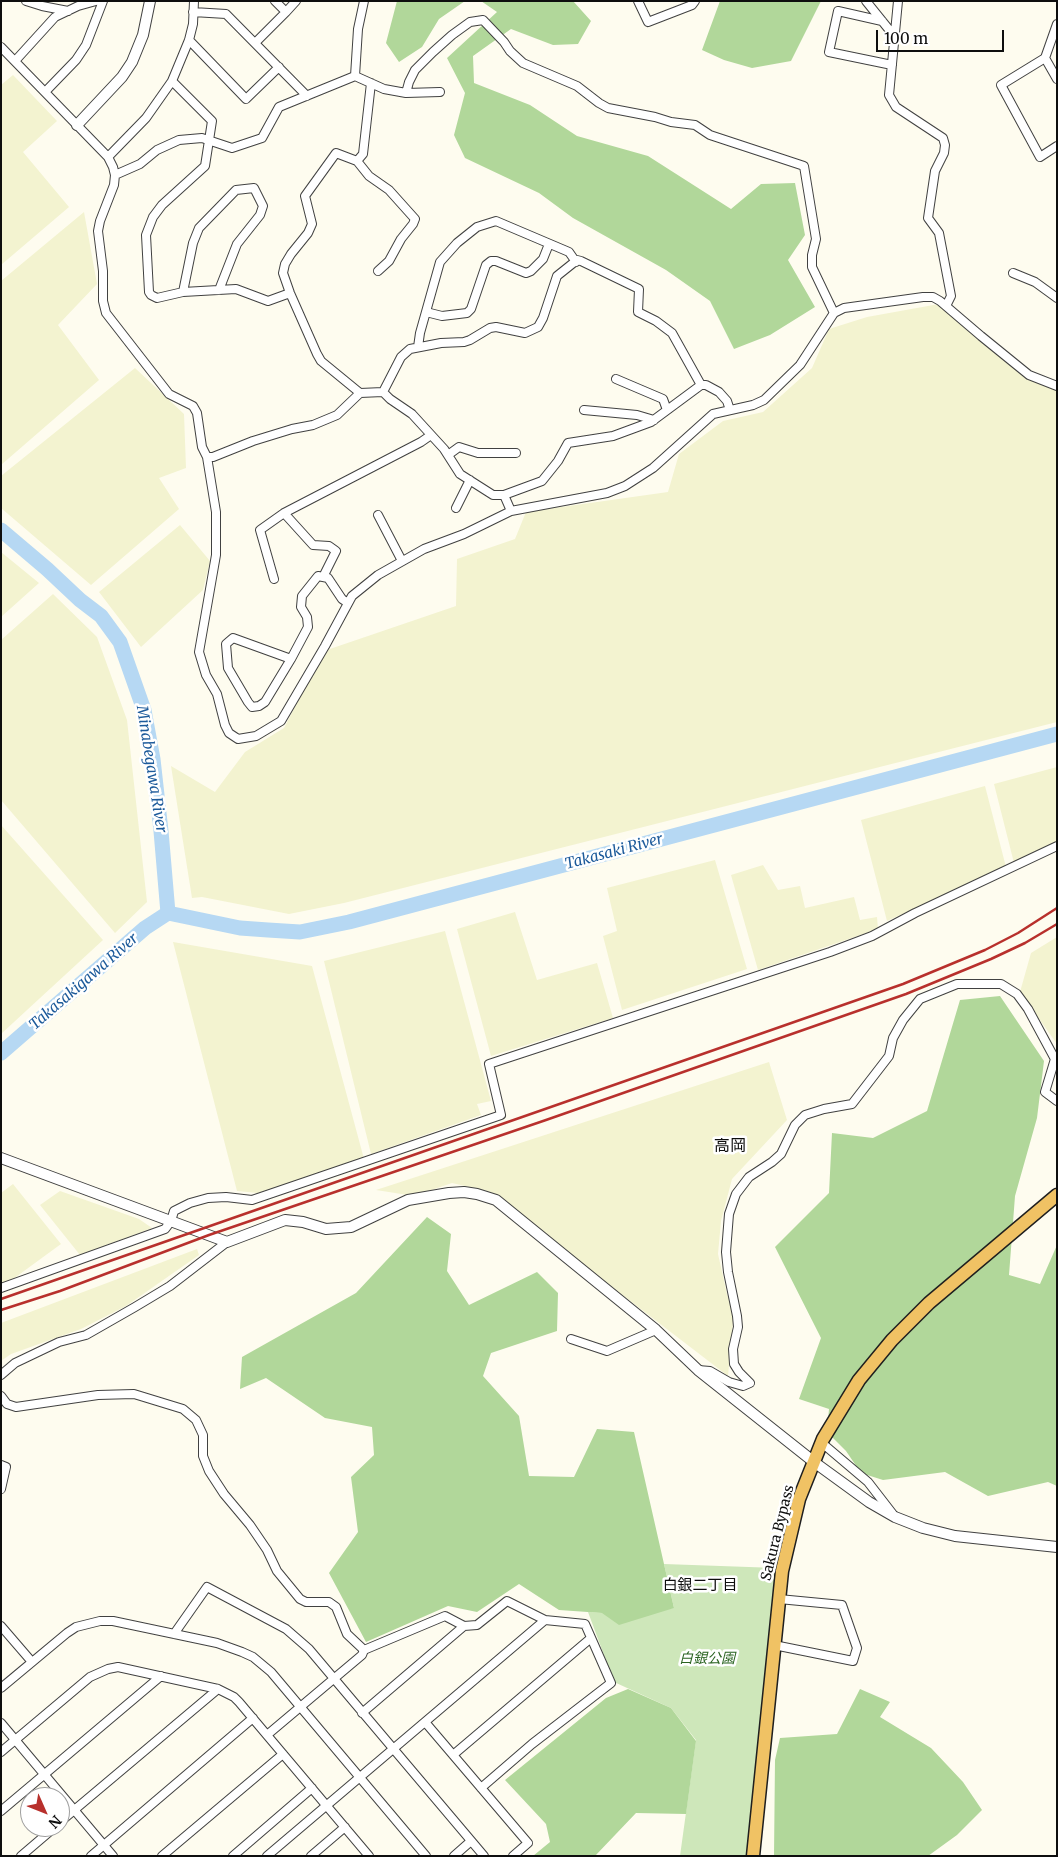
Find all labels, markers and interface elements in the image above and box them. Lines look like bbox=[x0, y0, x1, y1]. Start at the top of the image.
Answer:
scale bar bbox=[878, 20, 1006, 52]
text: 100 m bbox=[884, 29, 928, 48]
water label: Minabegawa River bbox=[132, 704, 170, 834]
water label: Takasaki River bbox=[563, 830, 665, 874]
water label: Takasakigawa River bbox=[26, 930, 142, 1034]
district label: 高岡 bbox=[714, 1136, 746, 1156]
street label: Sakura Bypass bbox=[758, 1483, 798, 1583]
district label: 白銀二丁目 bbox=[663, 1577, 737, 1595]
park label: 白銀公園 bbox=[679, 1651, 735, 1667]
north arrow bbox=[20, 1787, 70, 1837]
text: N bbox=[45, 1811, 65, 1832]

